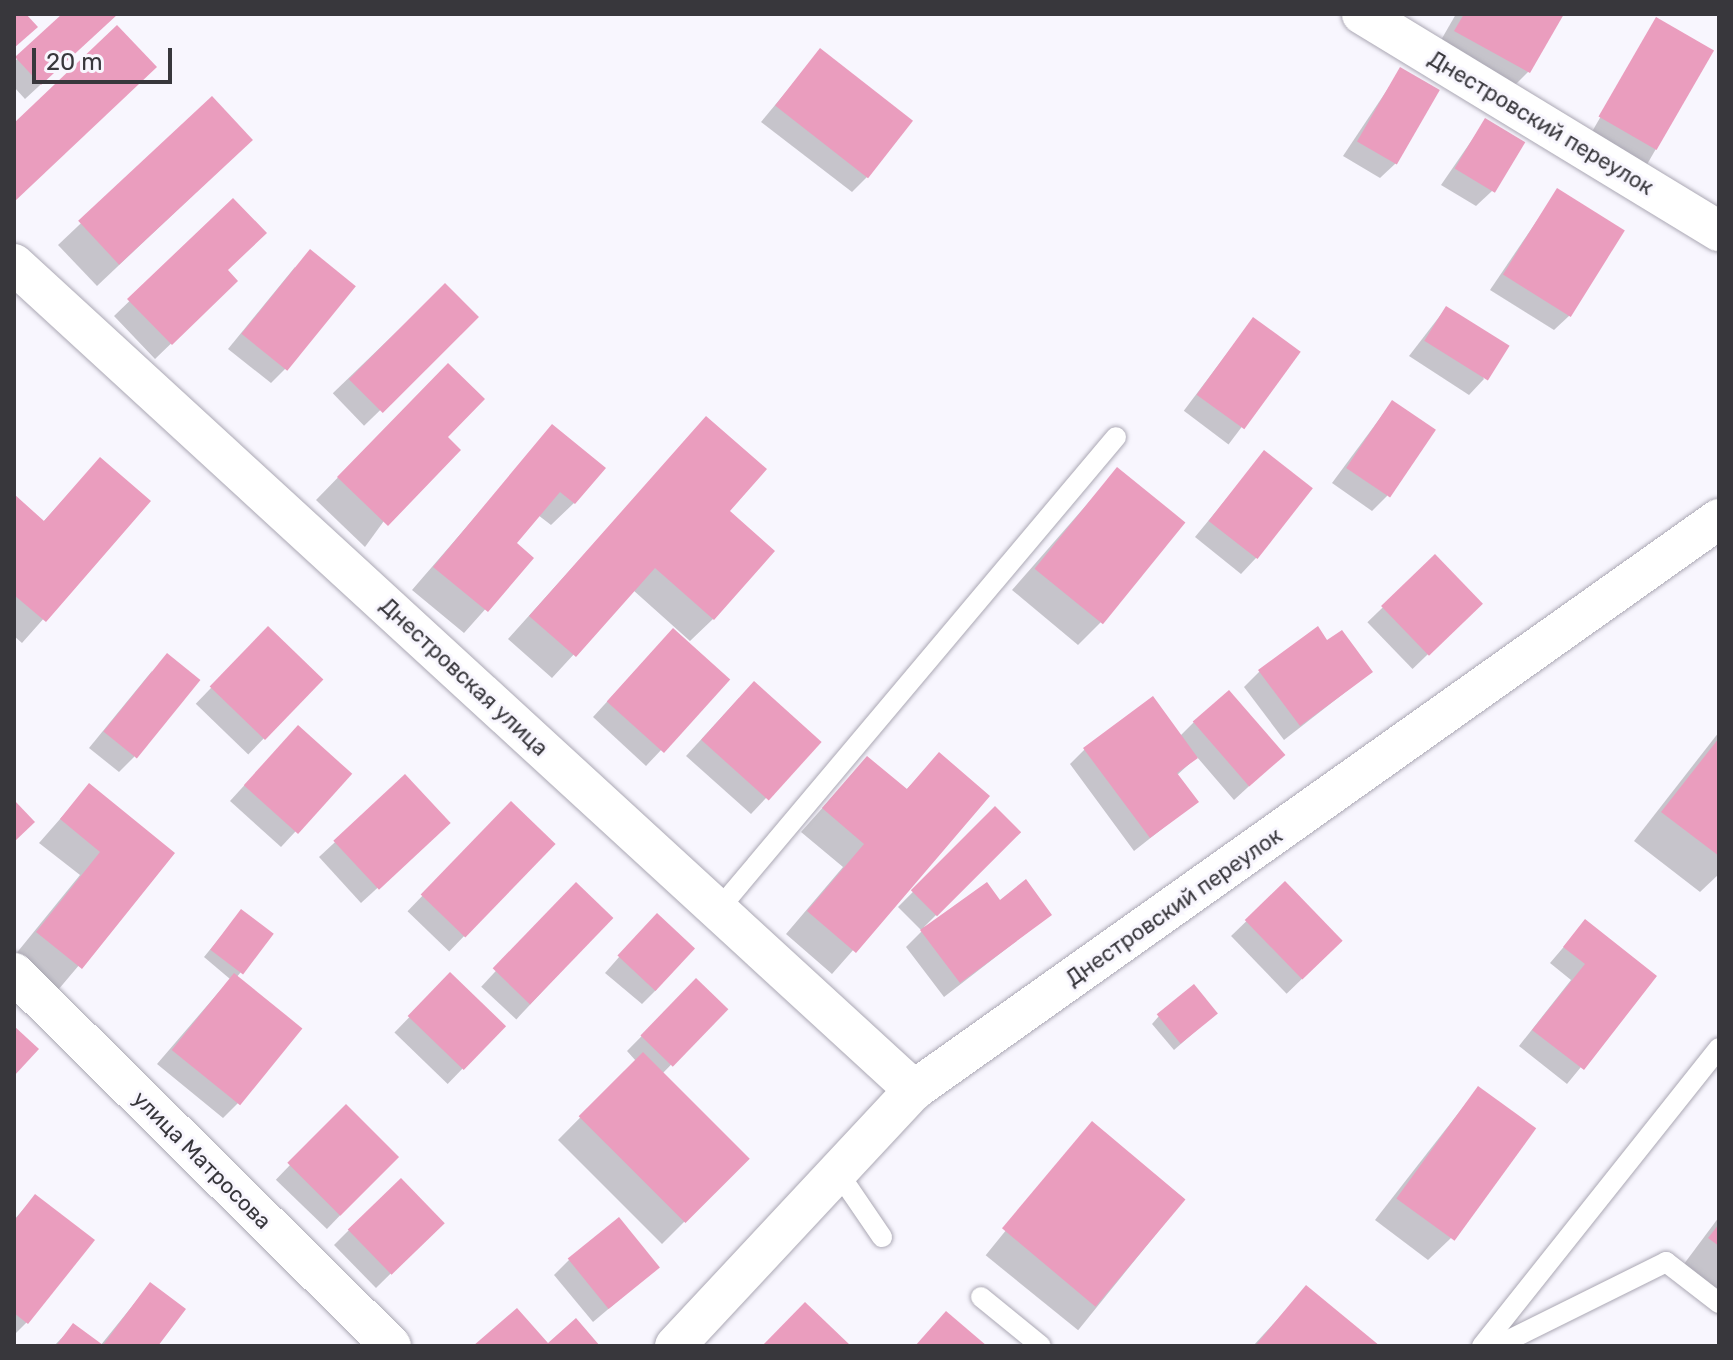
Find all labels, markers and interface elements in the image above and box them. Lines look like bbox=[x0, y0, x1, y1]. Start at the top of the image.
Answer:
scale bar bbox=[36, 32, 176, 82]
street label: Днестровский переулок bbox=[1424, 45, 1658, 201]
text: 20 m bbox=[46, 48, 103, 76]
street label: Днестровская улица bbox=[375, 592, 553, 762]
street label: Днестровский переулок bbox=[1061, 822, 1287, 992]
street label: улица Матросова bbox=[127, 1085, 277, 1235]

